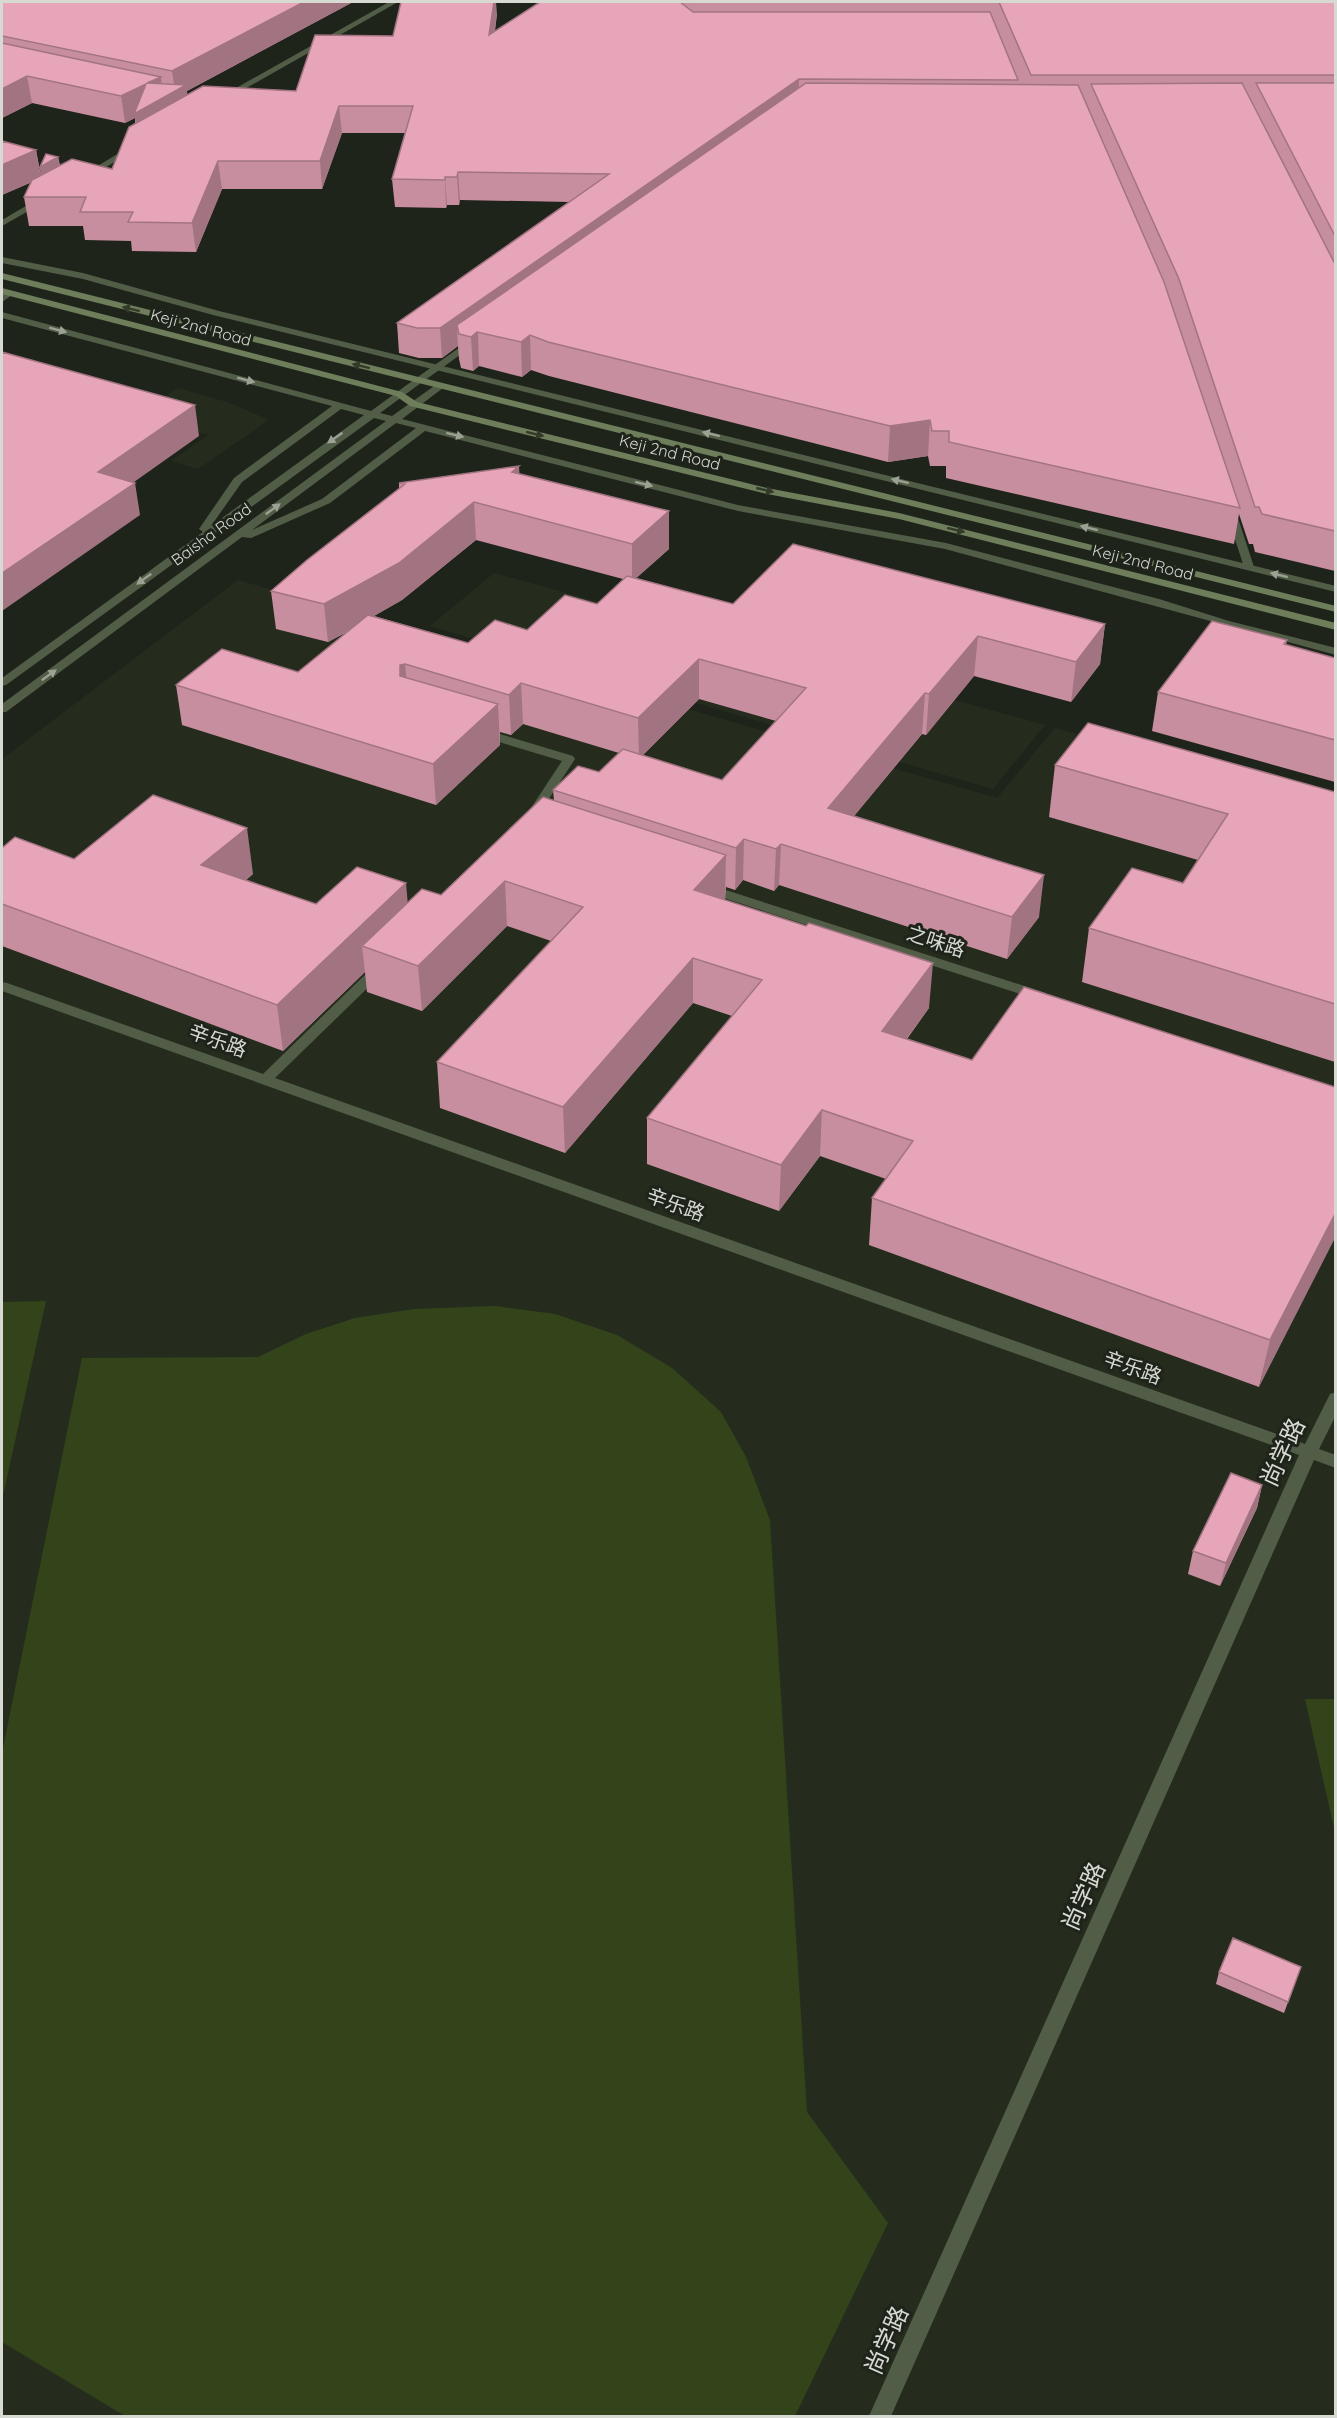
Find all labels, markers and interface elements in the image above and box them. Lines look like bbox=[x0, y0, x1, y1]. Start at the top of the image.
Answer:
one-way arrow bbox=[122, 303, 140, 313]
street label: Keji 2nd Road bbox=[148, 304, 254, 350]
one-way arrow bbox=[49, 326, 67, 335]
one-way arrow bbox=[352, 361, 370, 371]
one-way arrow bbox=[238, 376, 256, 385]
one-way arrow bbox=[702, 428, 720, 438]
one-way arrow bbox=[525, 430, 544, 440]
street label: Keji 2nd Road bbox=[617, 430, 723, 474]
one-way arrow bbox=[446, 431, 465, 441]
one-way arrow bbox=[328, 432, 344, 444]
one-way arrow bbox=[891, 475, 909, 485]
one-way arrow bbox=[635, 479, 653, 489]
one-way arrow bbox=[756, 486, 774, 496]
street label: Baisha Road bbox=[167, 498, 255, 570]
one-way arrow bbox=[265, 503, 280, 515]
one-way arrow bbox=[1080, 522, 1099, 532]
one-way arrow bbox=[946, 526, 965, 536]
street label: Keji 2nd Road bbox=[1090, 540, 1196, 584]
one-way arrow bbox=[1270, 569, 1288, 579]
one-way arrow bbox=[137, 572, 152, 584]
one-way arrow bbox=[41, 669, 56, 681]
street label: 之味路 bbox=[904, 920, 968, 962]
street label: 辛乐路 bbox=[186, 1018, 250, 1062]
street label: 辛乐路 bbox=[644, 1182, 708, 1226]
street label: 辛乐路 bbox=[1101, 1345, 1165, 1389]
street label: 尚学路 bbox=[1253, 1413, 1311, 1491]
street label: 尚学路 bbox=[1055, 1857, 1111, 1935]
street label: 尚学路 bbox=[858, 2301, 914, 2379]

